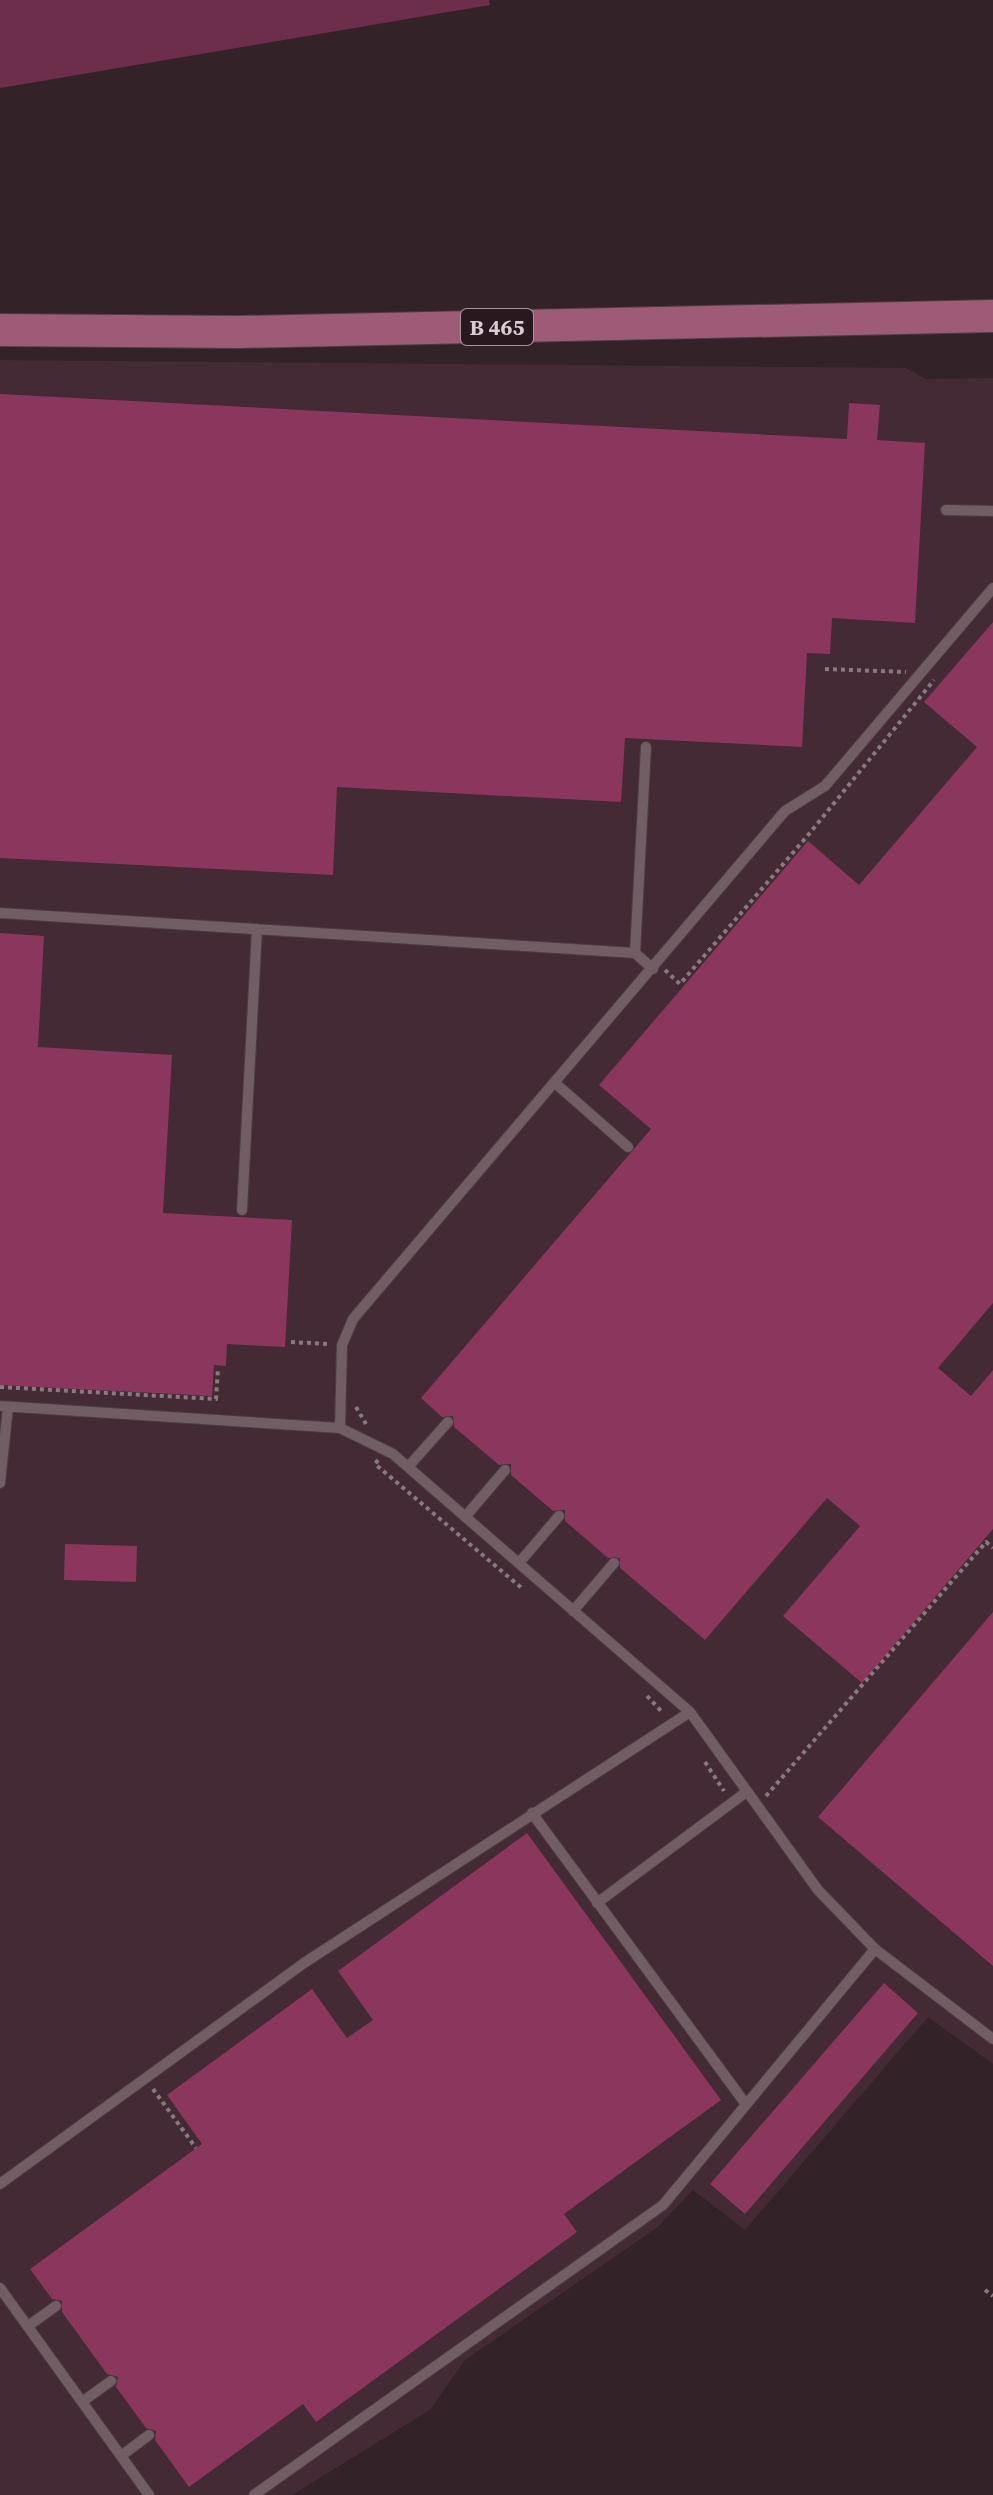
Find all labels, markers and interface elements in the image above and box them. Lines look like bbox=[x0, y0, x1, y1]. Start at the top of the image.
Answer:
road number: B 465 bbox=[461, 309, 533, 345]

